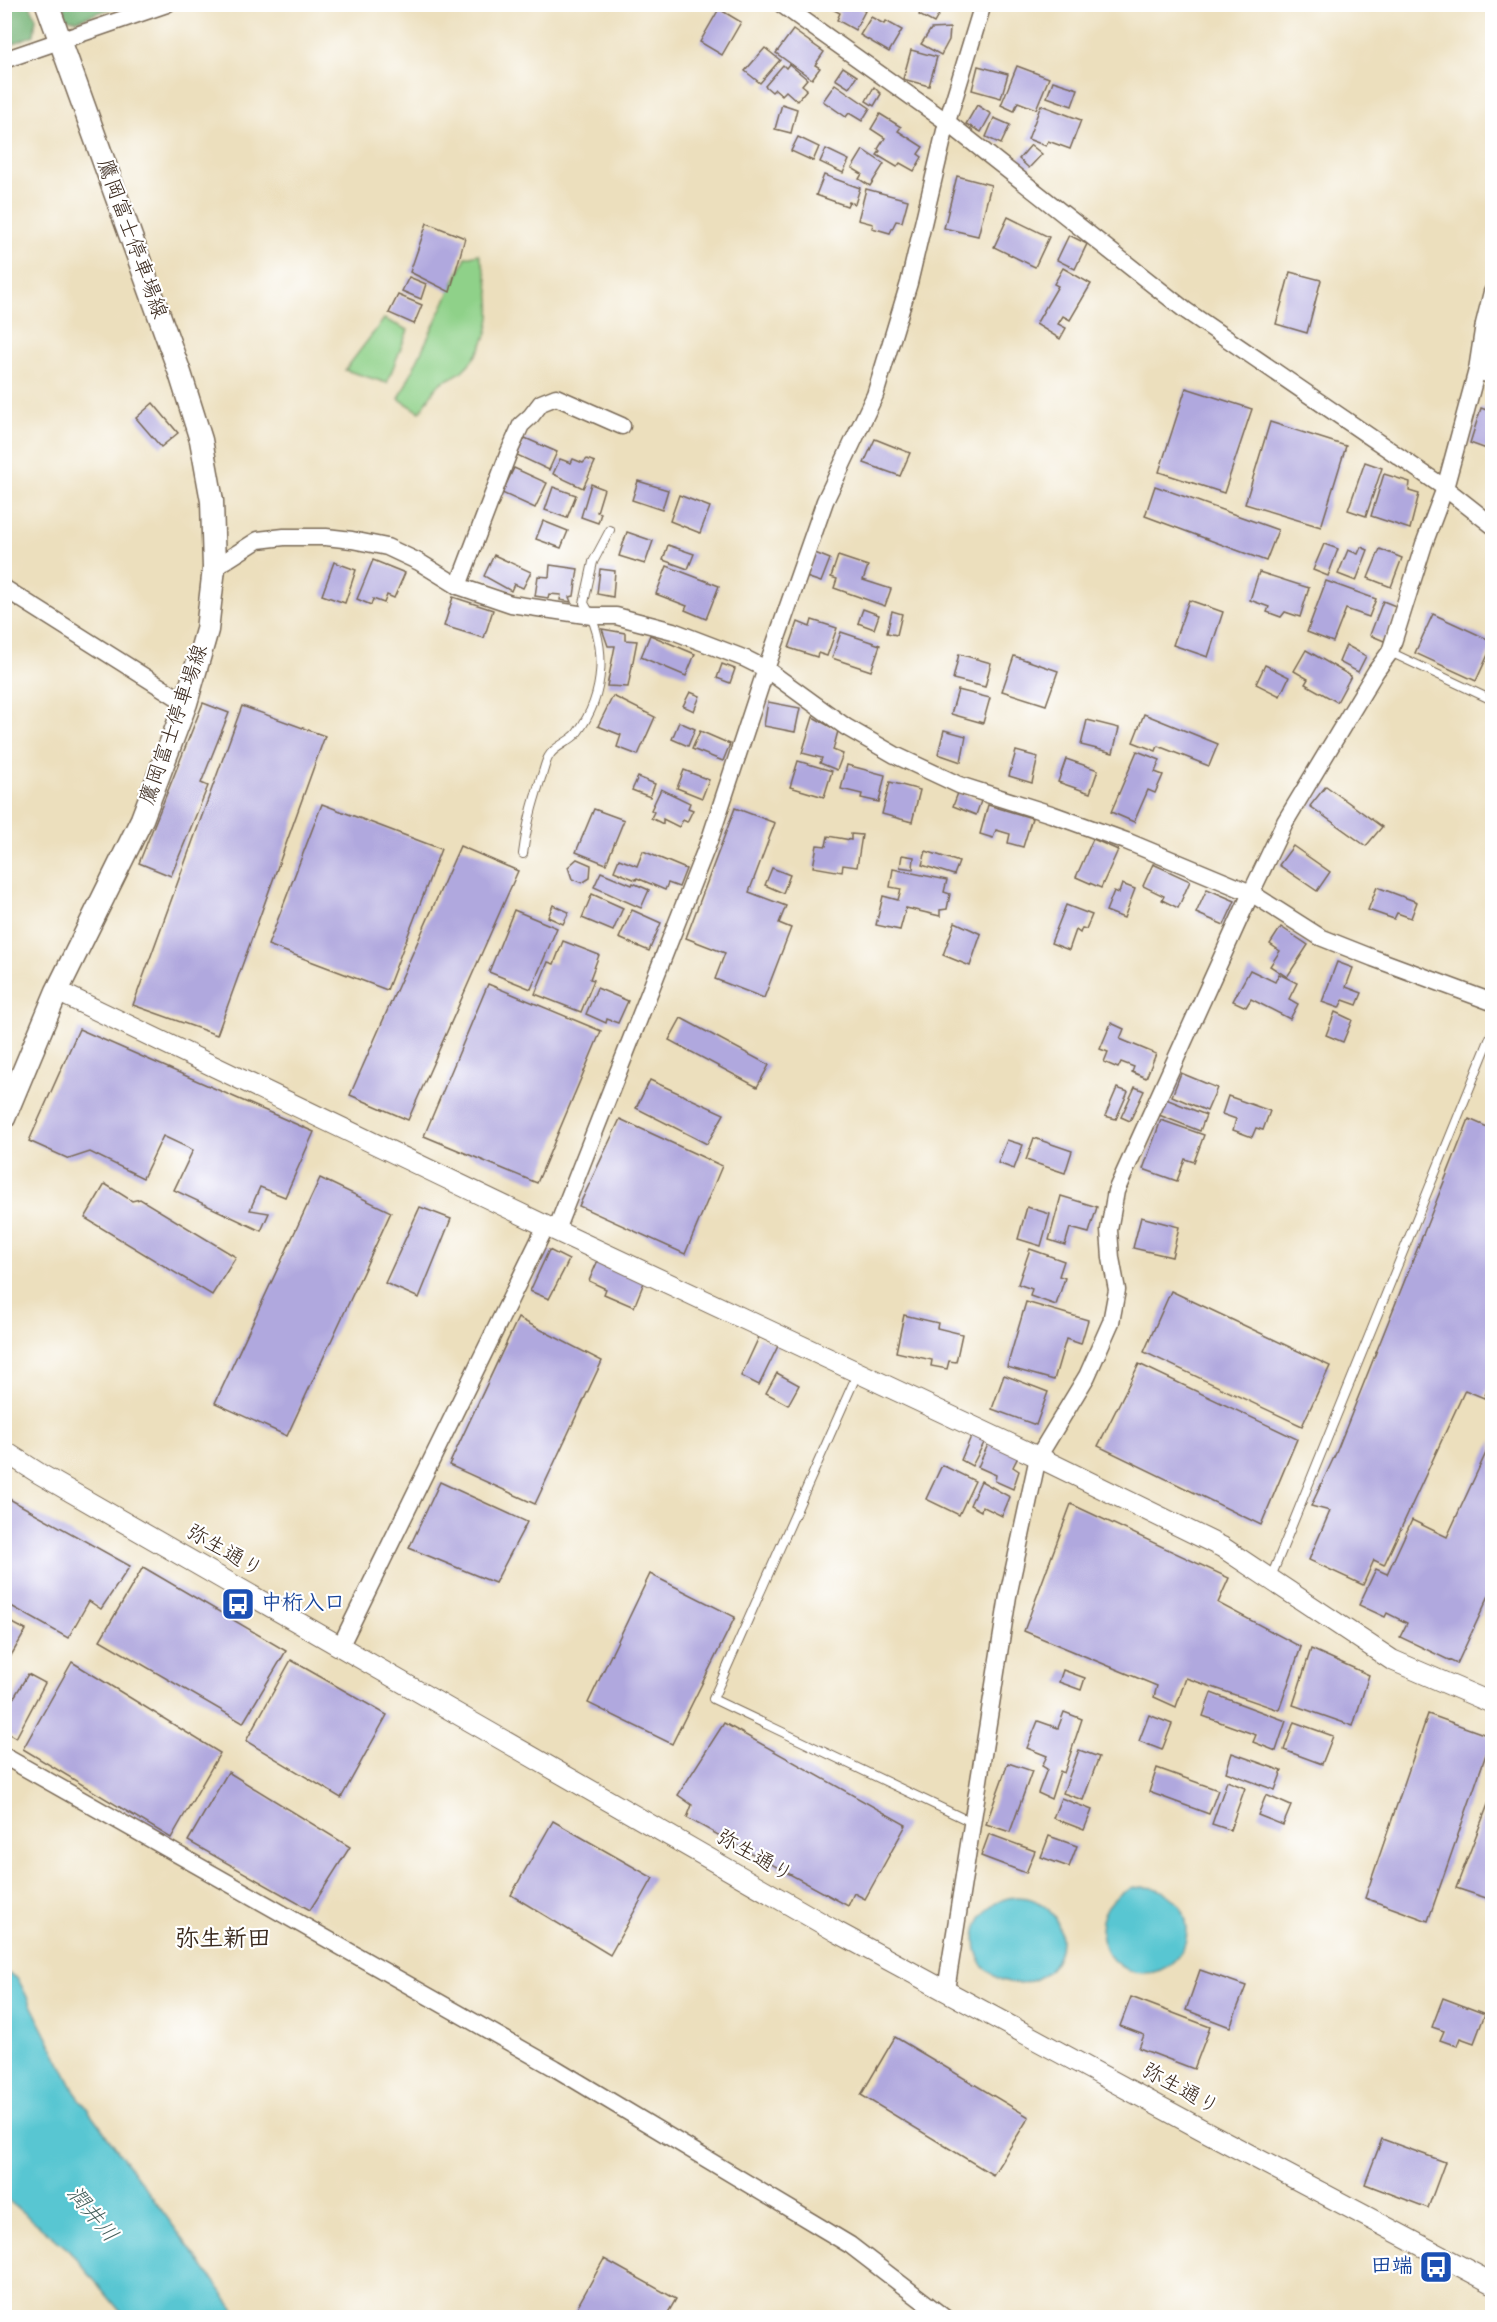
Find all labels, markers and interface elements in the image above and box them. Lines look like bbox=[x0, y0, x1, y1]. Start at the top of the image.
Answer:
street label: 鷹岡富士停車場線 bbox=[88, 155, 174, 323]
street label: 鷹岡富士停車場線 bbox=[133, 641, 217, 809]
street label: 弥生通り bbox=[180, 1518, 268, 1586]
bus stop icon: 中桁入口 bbox=[220, 1586, 256, 1622]
place label: 中桁入口 bbox=[261, 1589, 345, 1619]
street label: 弥生通り bbox=[710, 1823, 798, 1891]
district label: 弥生新田 bbox=[175, 1923, 271, 1958]
street label: 弥生通り bbox=[1136, 2057, 1224, 2123]
water label: 潤井川 bbox=[58, 2179, 124, 2251]
bus stop icon: 田端 bbox=[1418, 2249, 1454, 2285]
place label: 田端 bbox=[1371, 2252, 1413, 2282]

